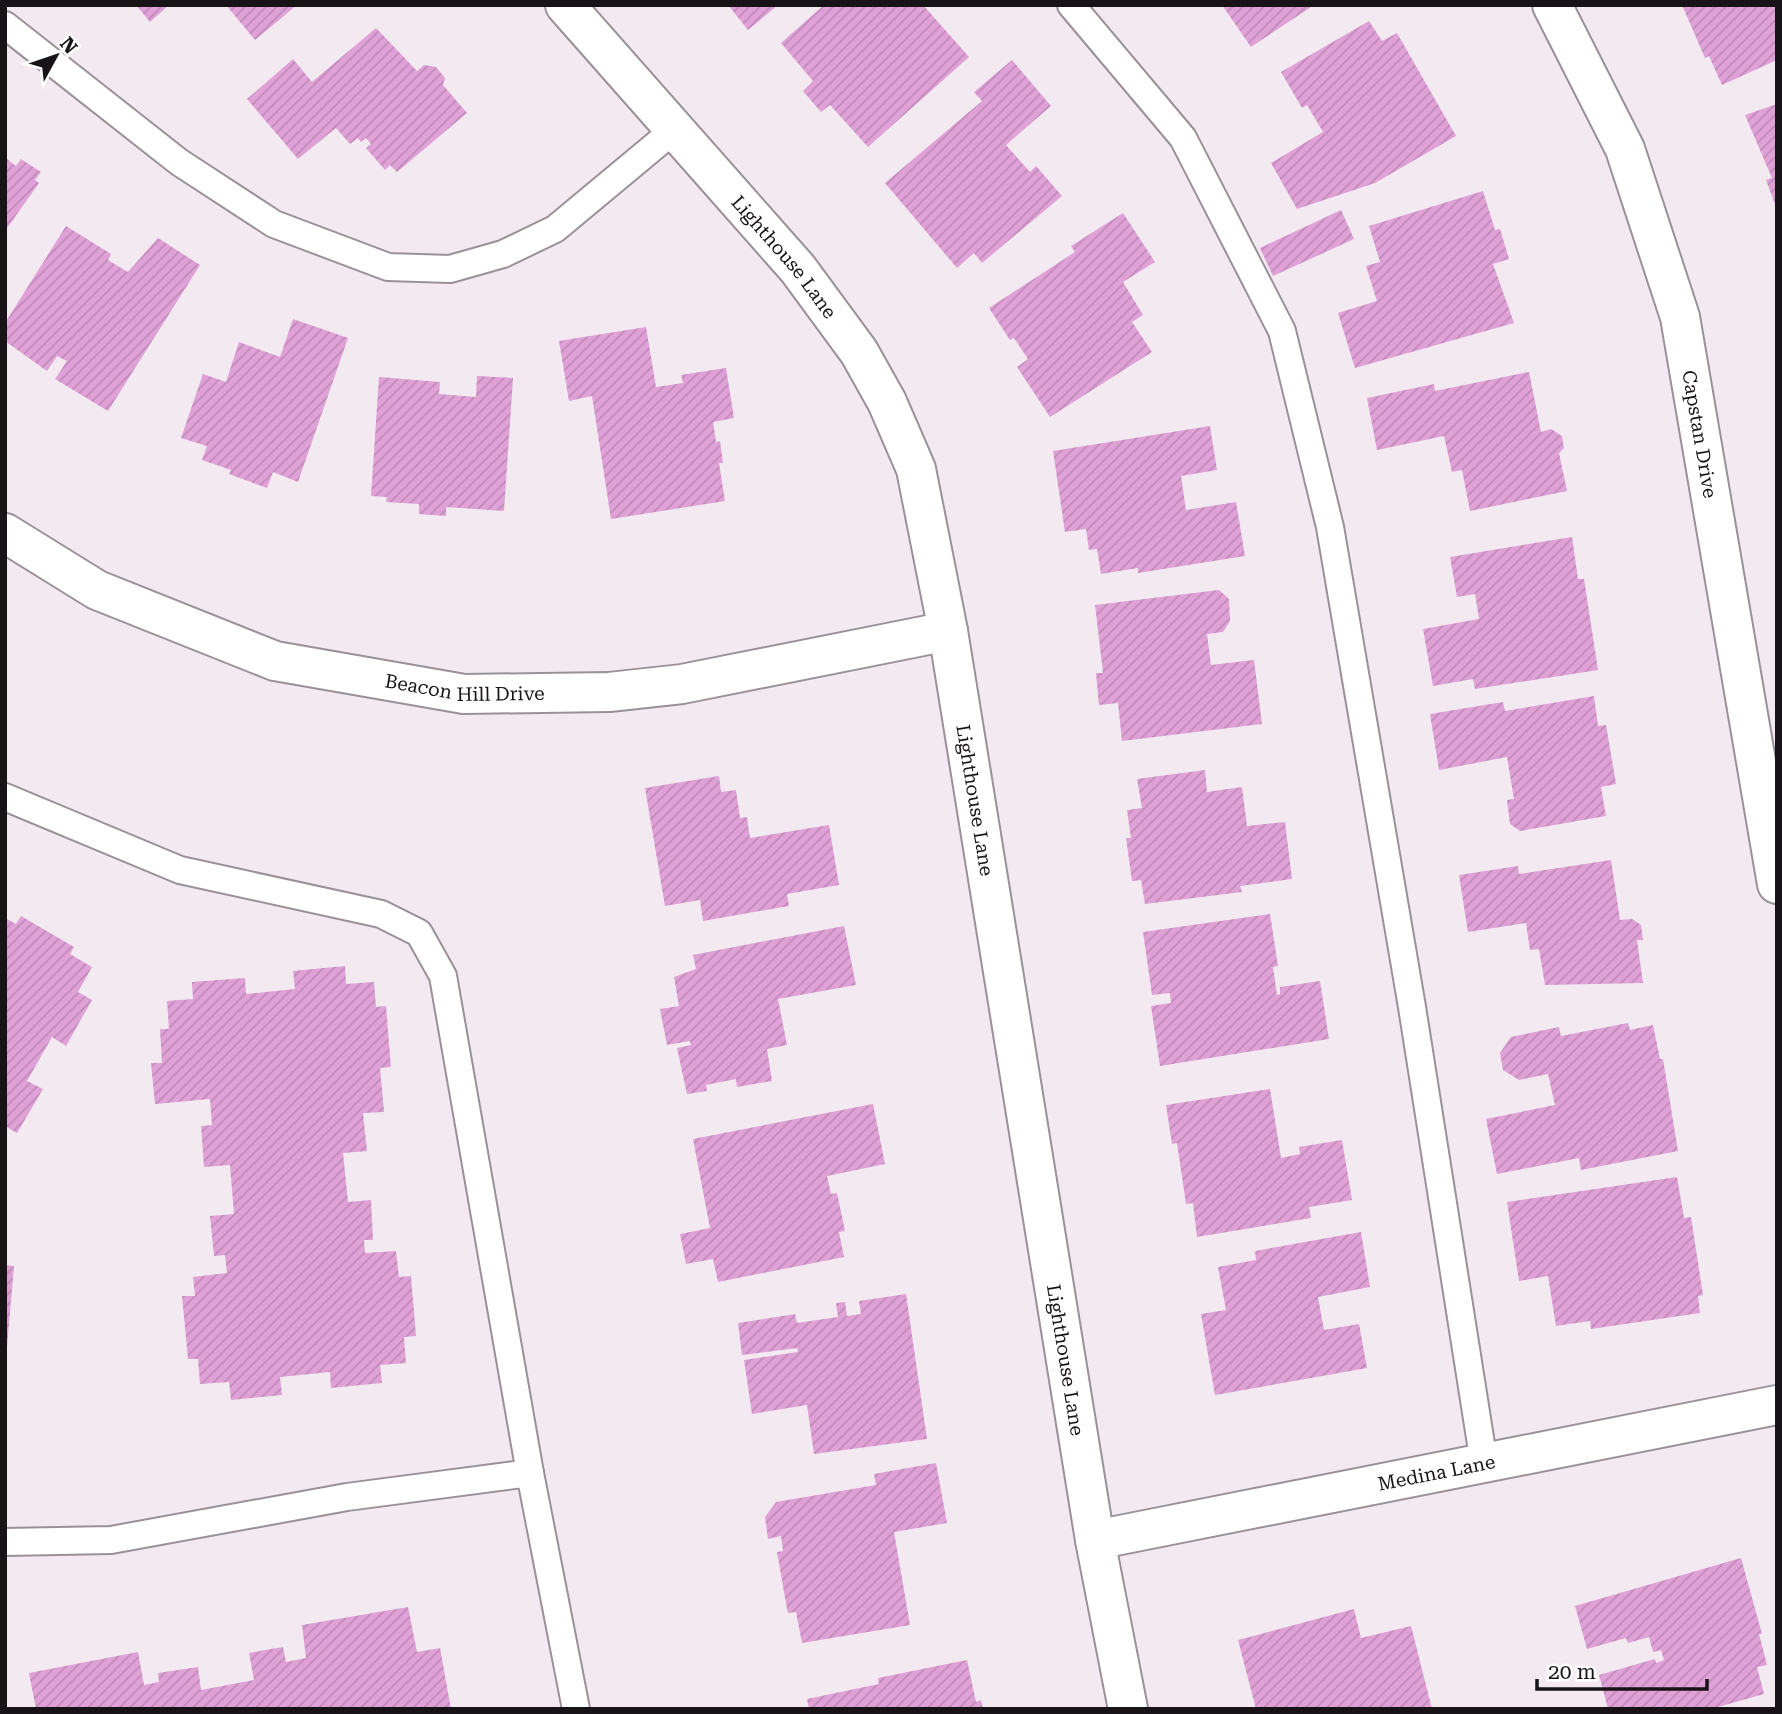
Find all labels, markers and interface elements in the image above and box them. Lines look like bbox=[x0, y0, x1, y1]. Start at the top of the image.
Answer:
north arrow bbox=[21, 21, 91, 91]
text: N bbox=[55, 32, 82, 59]
street label: Lighthouse Lane bbox=[726, 191, 841, 323]
street label: Capstan Drive bbox=[1677, 368, 1722, 500]
street label: Beacon Hill Drive bbox=[383, 669, 545, 706]
street label: Lighthouse Lane bbox=[951, 723, 998, 878]
street label: Lighthouse Lane bbox=[1042, 1283, 1089, 1437]
street label: Medina Lane bbox=[1376, 1450, 1497, 1496]
scale bar bbox=[1537, 1648, 1707, 1692]
text: 20 m bbox=[1548, 1660, 1596, 1684]

